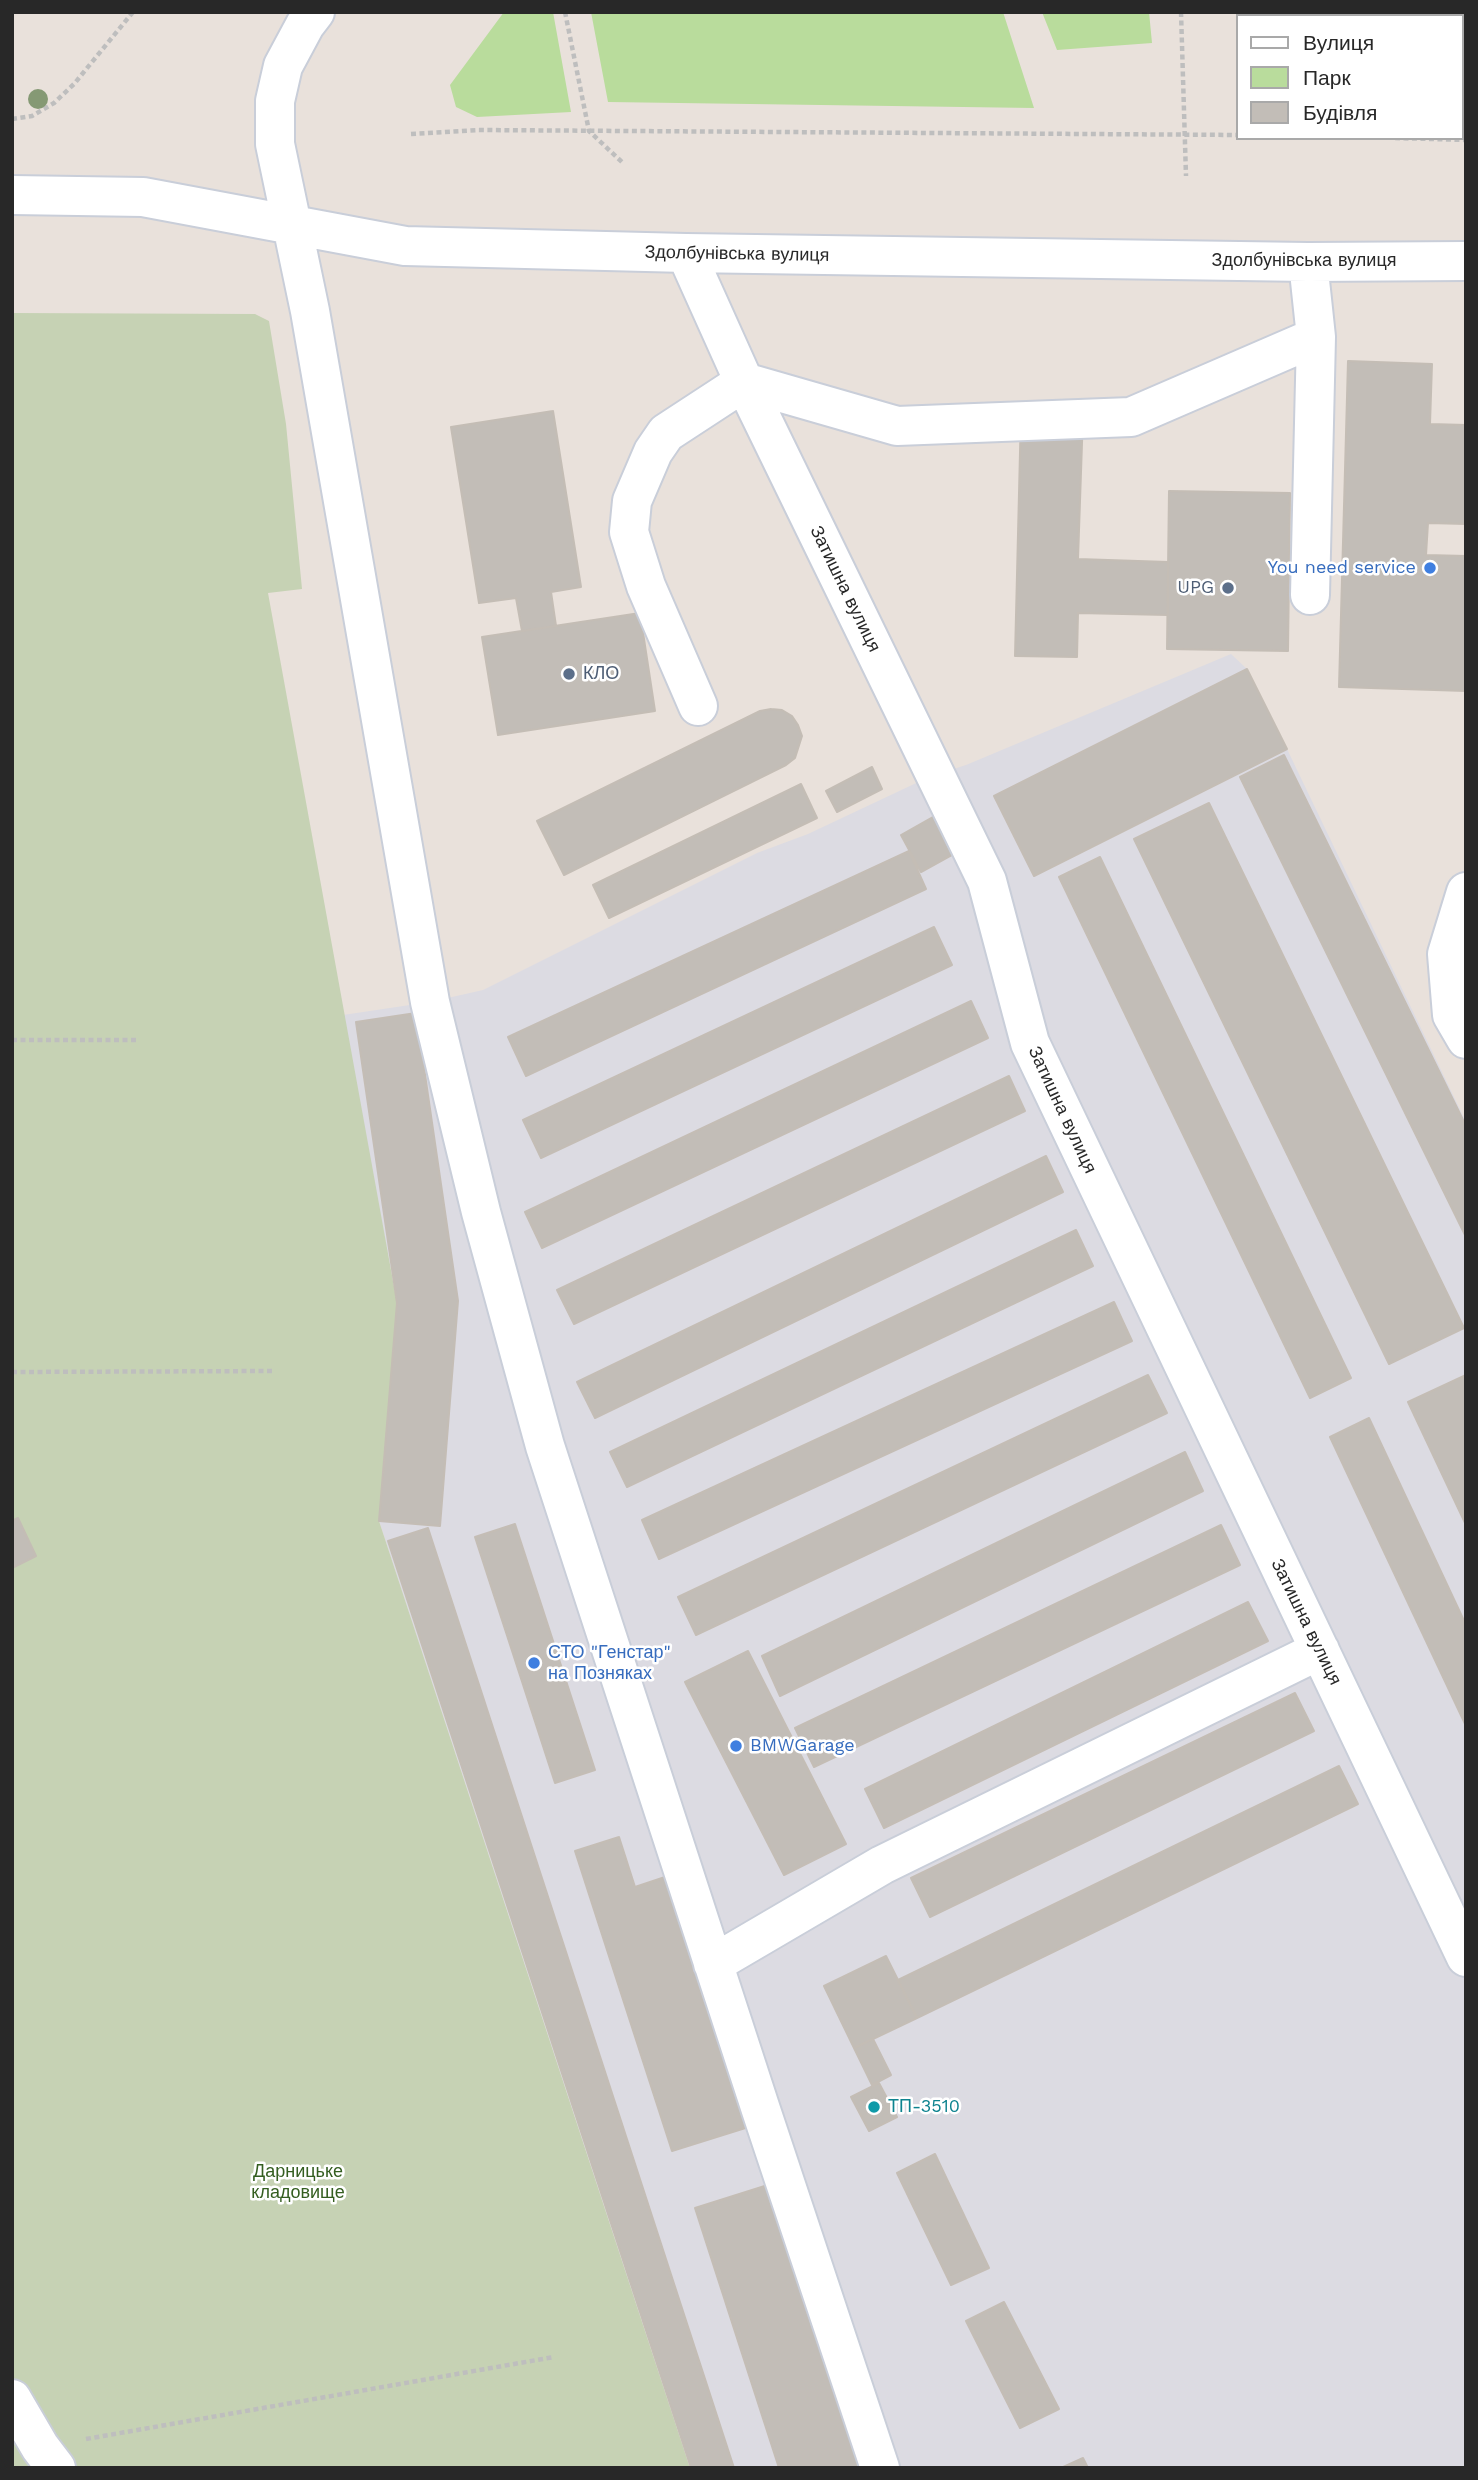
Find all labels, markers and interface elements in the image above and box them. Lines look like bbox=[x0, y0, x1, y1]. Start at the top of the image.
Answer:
legend bbox=[1236, 14, 1464, 140]
text: Вулиця bbox=[1303, 30, 1374, 55]
text: Парк bbox=[1303, 65, 1351, 90]
text: Будівля bbox=[1303, 100, 1377, 125]
street label: Здолбунівська вулиця bbox=[644, 242, 830, 266]
street label: Здолбунівська вулиця bbox=[1212, 250, 1396, 272]
street label: Затишна вулиця bbox=[805, 522, 885, 656]
place label: You need service bbox=[1268, 557, 1416, 579]
marker: You need service bbox=[1422, 560, 1438, 576]
place label: UPG bbox=[1177, 577, 1214, 599]
marker: UPG bbox=[1220, 580, 1236, 596]
place label: КЛО bbox=[583, 663, 619, 685]
marker: КЛО bbox=[561, 666, 577, 682]
street label: Затишна вулиця bbox=[1023, 1043, 1101, 1177]
street label: Затишна вулиця bbox=[1266, 1555, 1346, 1689]
place label: СТО "Генстар" на Позняках bbox=[548, 1642, 671, 1684]
marker: СТО "Генстар" на Позняках bbox=[526, 1655, 542, 1671]
place label: BMWGarage bbox=[750, 1735, 855, 1757]
marker: BMWGarage bbox=[728, 1738, 744, 1754]
place label: ТП-3510 bbox=[888, 2096, 960, 2118]
marker: ТП-3510 bbox=[866, 2099, 882, 2115]
park label: Дарницьке кладовище bbox=[251, 2161, 345, 2204]

